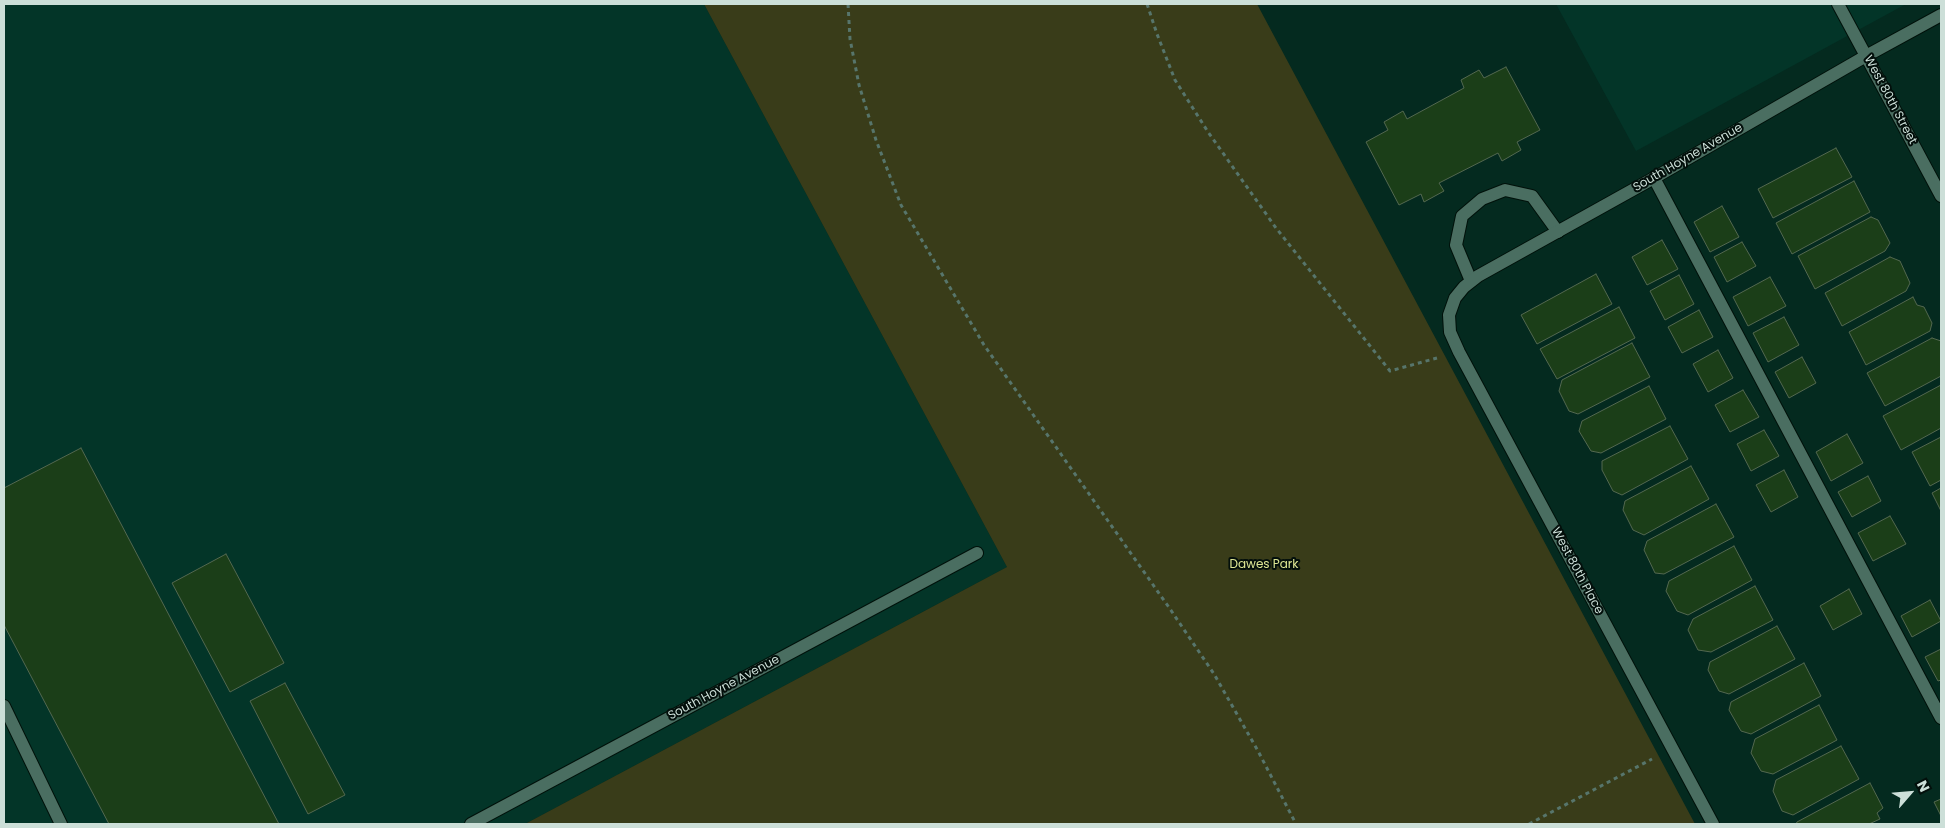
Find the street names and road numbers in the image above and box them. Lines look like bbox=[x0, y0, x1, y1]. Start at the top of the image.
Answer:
street label: West 80th Street bbox=[1861, 53, 1919, 147]
street label: South Hoyne Avenue bbox=[1631, 121, 1745, 195]
street label: West 80th Place bbox=[1548, 525, 1606, 617]
street label: South Hoyne Avenue bbox=[666, 653, 782, 723]

